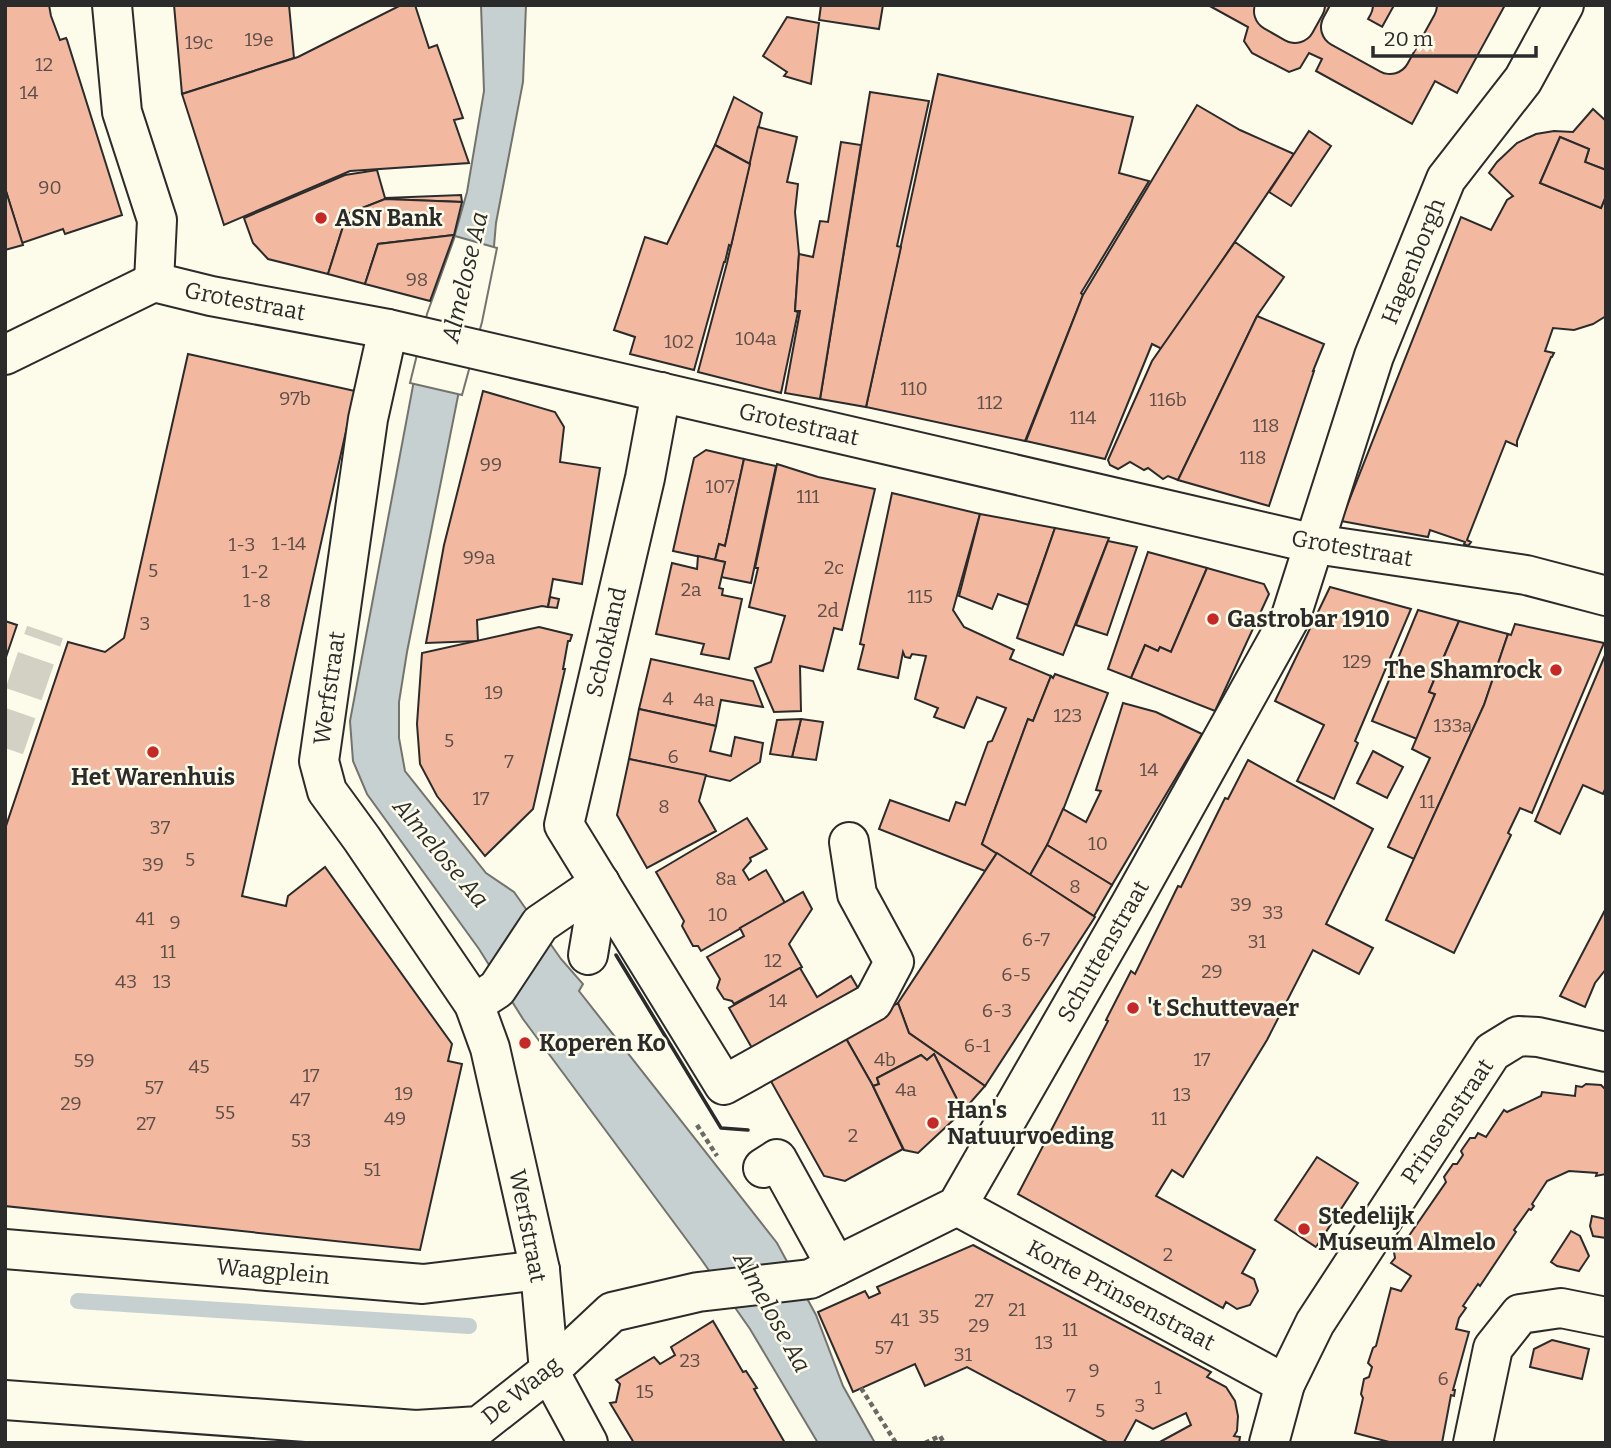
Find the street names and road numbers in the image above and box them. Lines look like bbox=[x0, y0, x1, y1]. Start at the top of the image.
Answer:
street label: Hagenborgh bbox=[1375, 194, 1451, 328]
street label: Grotestraat bbox=[182, 276, 308, 326]
street label: Grotestraat bbox=[736, 397, 862, 451]
street label: Grotestraat bbox=[1289, 524, 1415, 572]
street label: Schokland bbox=[580, 584, 632, 700]
street label: Werfstraat bbox=[307, 629, 351, 747]
street label: Schuttenstraat bbox=[1051, 875, 1155, 1027]
street label: Prinsenstraat bbox=[1395, 1053, 1499, 1189]
street label: Werfstraat bbox=[503, 1167, 553, 1285]
street label: Korte Prinsenstraat bbox=[1022, 1234, 1220, 1356]
street label: Waagplein bbox=[215, 1252, 331, 1290]
street label: De Waag bbox=[476, 1350, 566, 1430]

